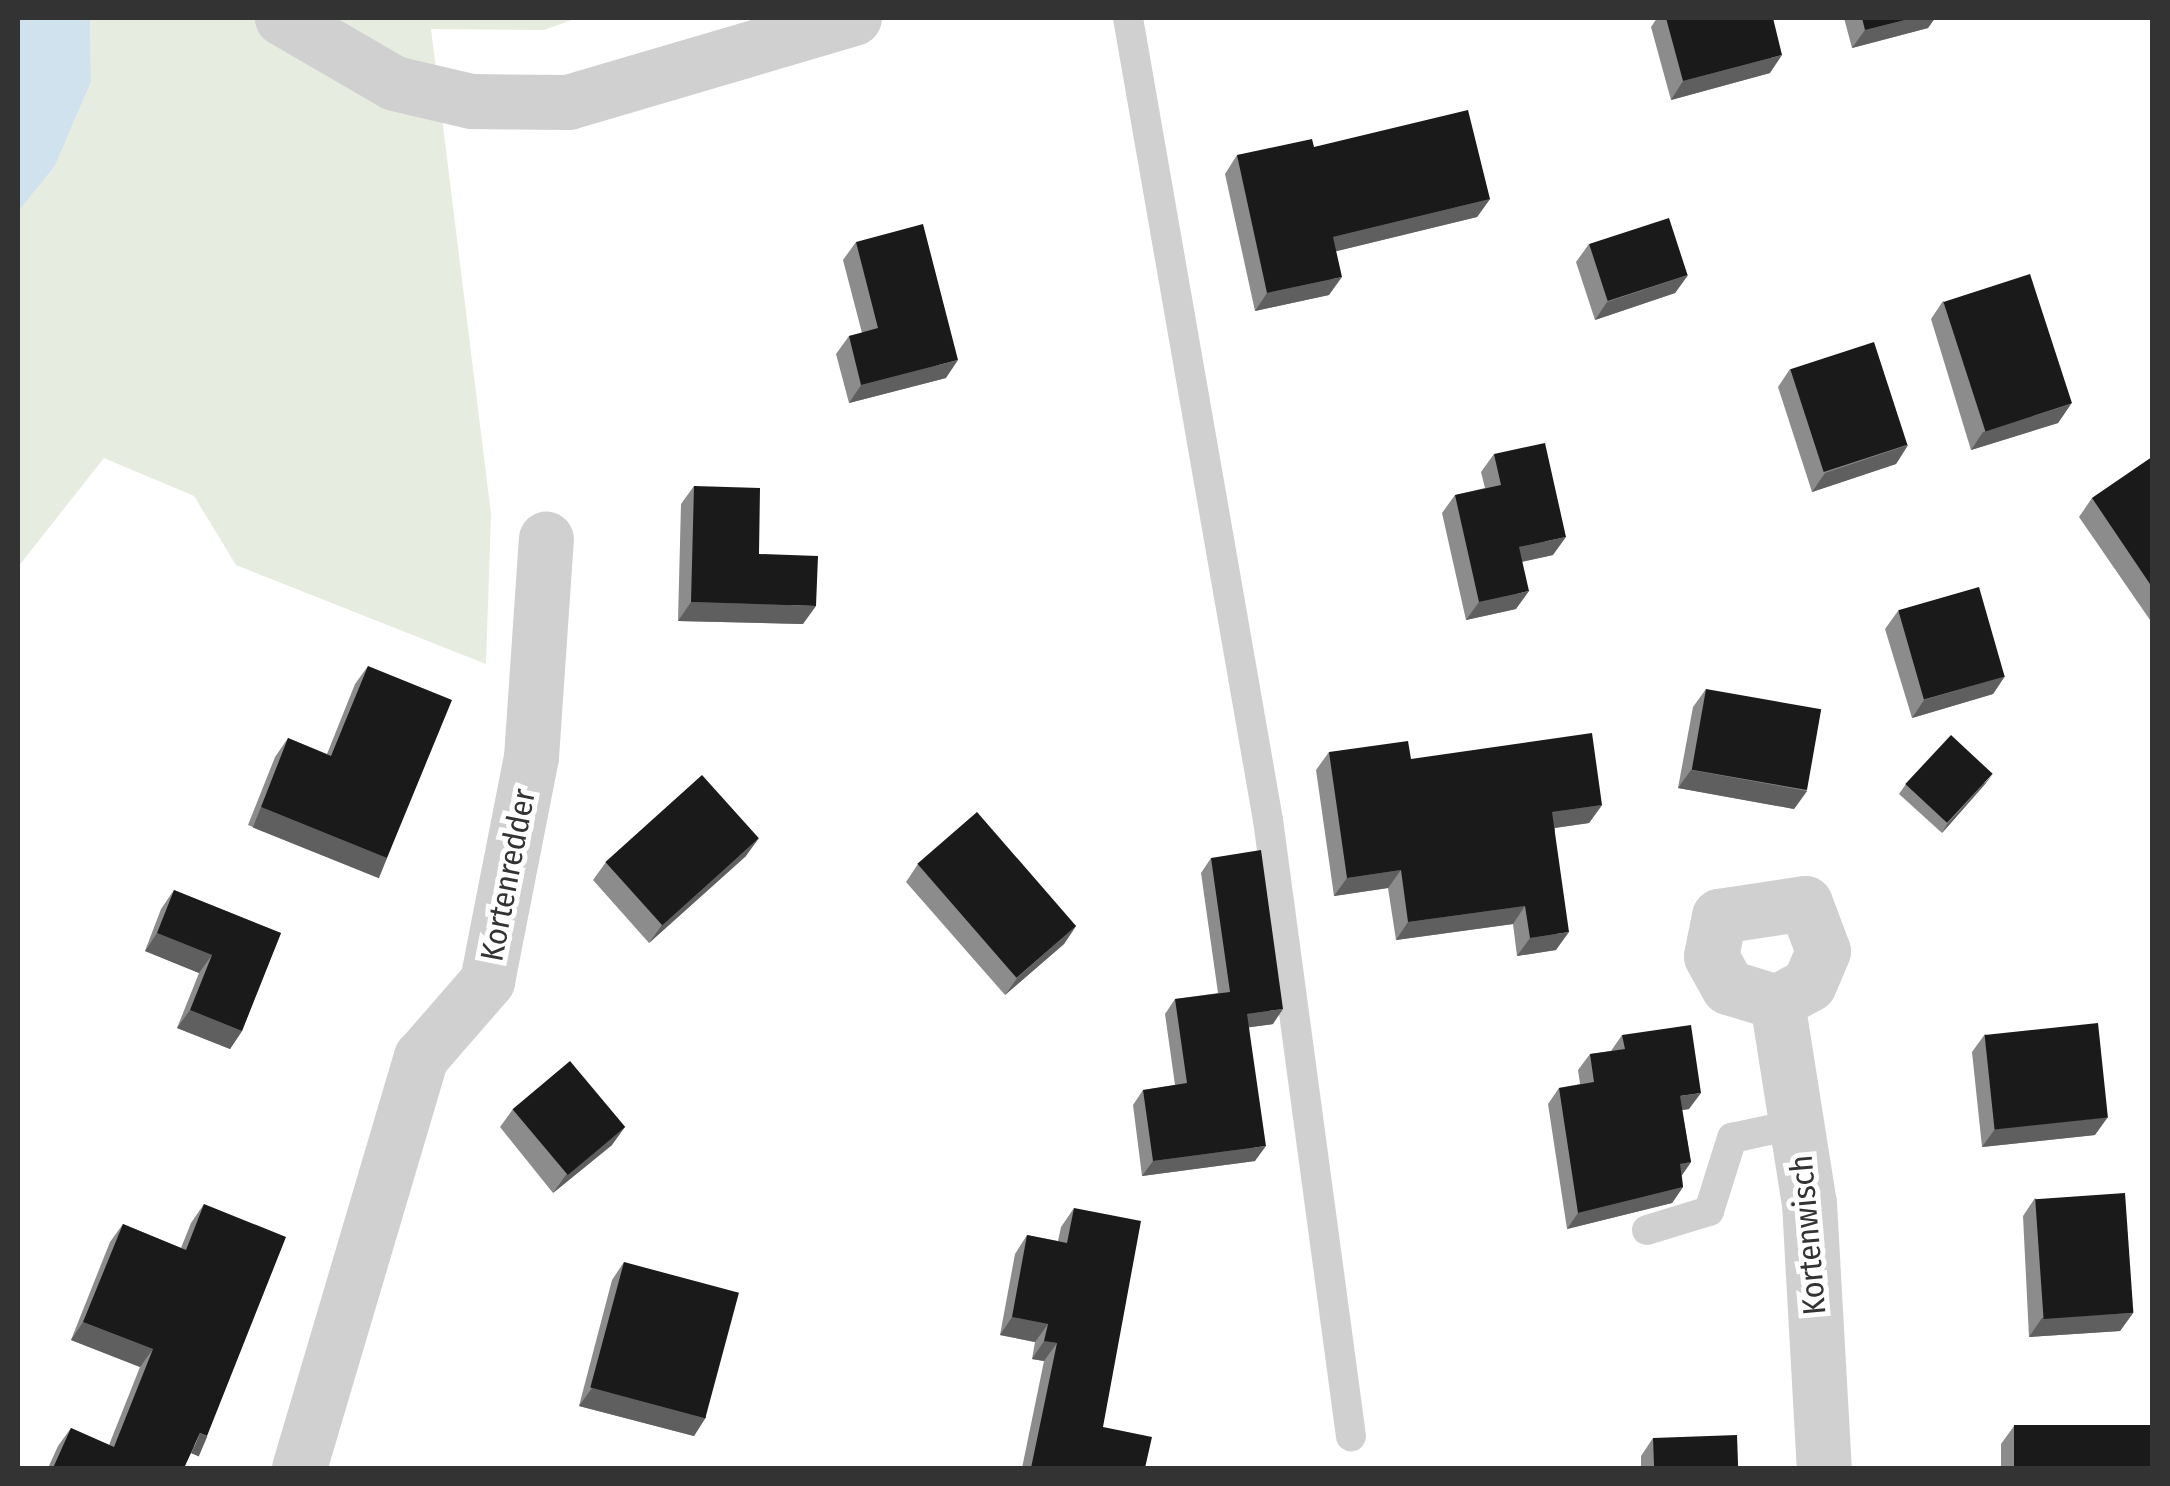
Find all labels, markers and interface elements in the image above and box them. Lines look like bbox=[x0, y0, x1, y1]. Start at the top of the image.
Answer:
street label: Kortenredder bbox=[473, 786, 543, 964]
street label: Kortenwisch bbox=[1782, 1153, 1834, 1317]

